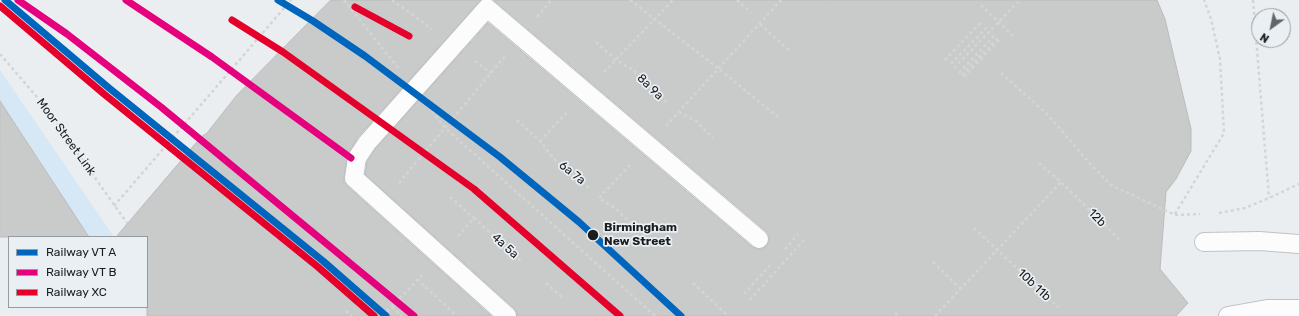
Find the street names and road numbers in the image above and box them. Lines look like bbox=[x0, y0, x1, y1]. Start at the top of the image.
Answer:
street label: 8a 9a bbox=[634, 71, 666, 103]
street label: Moor Street Link bbox=[33, 96, 99, 178]
street label: 6a 7a bbox=[556, 158, 588, 188]
street label: 12b bbox=[1085, 206, 1109, 230]
street label: 4a 5a bbox=[489, 230, 521, 262]
street label: 10b 11b bbox=[1014, 266, 1054, 304]

